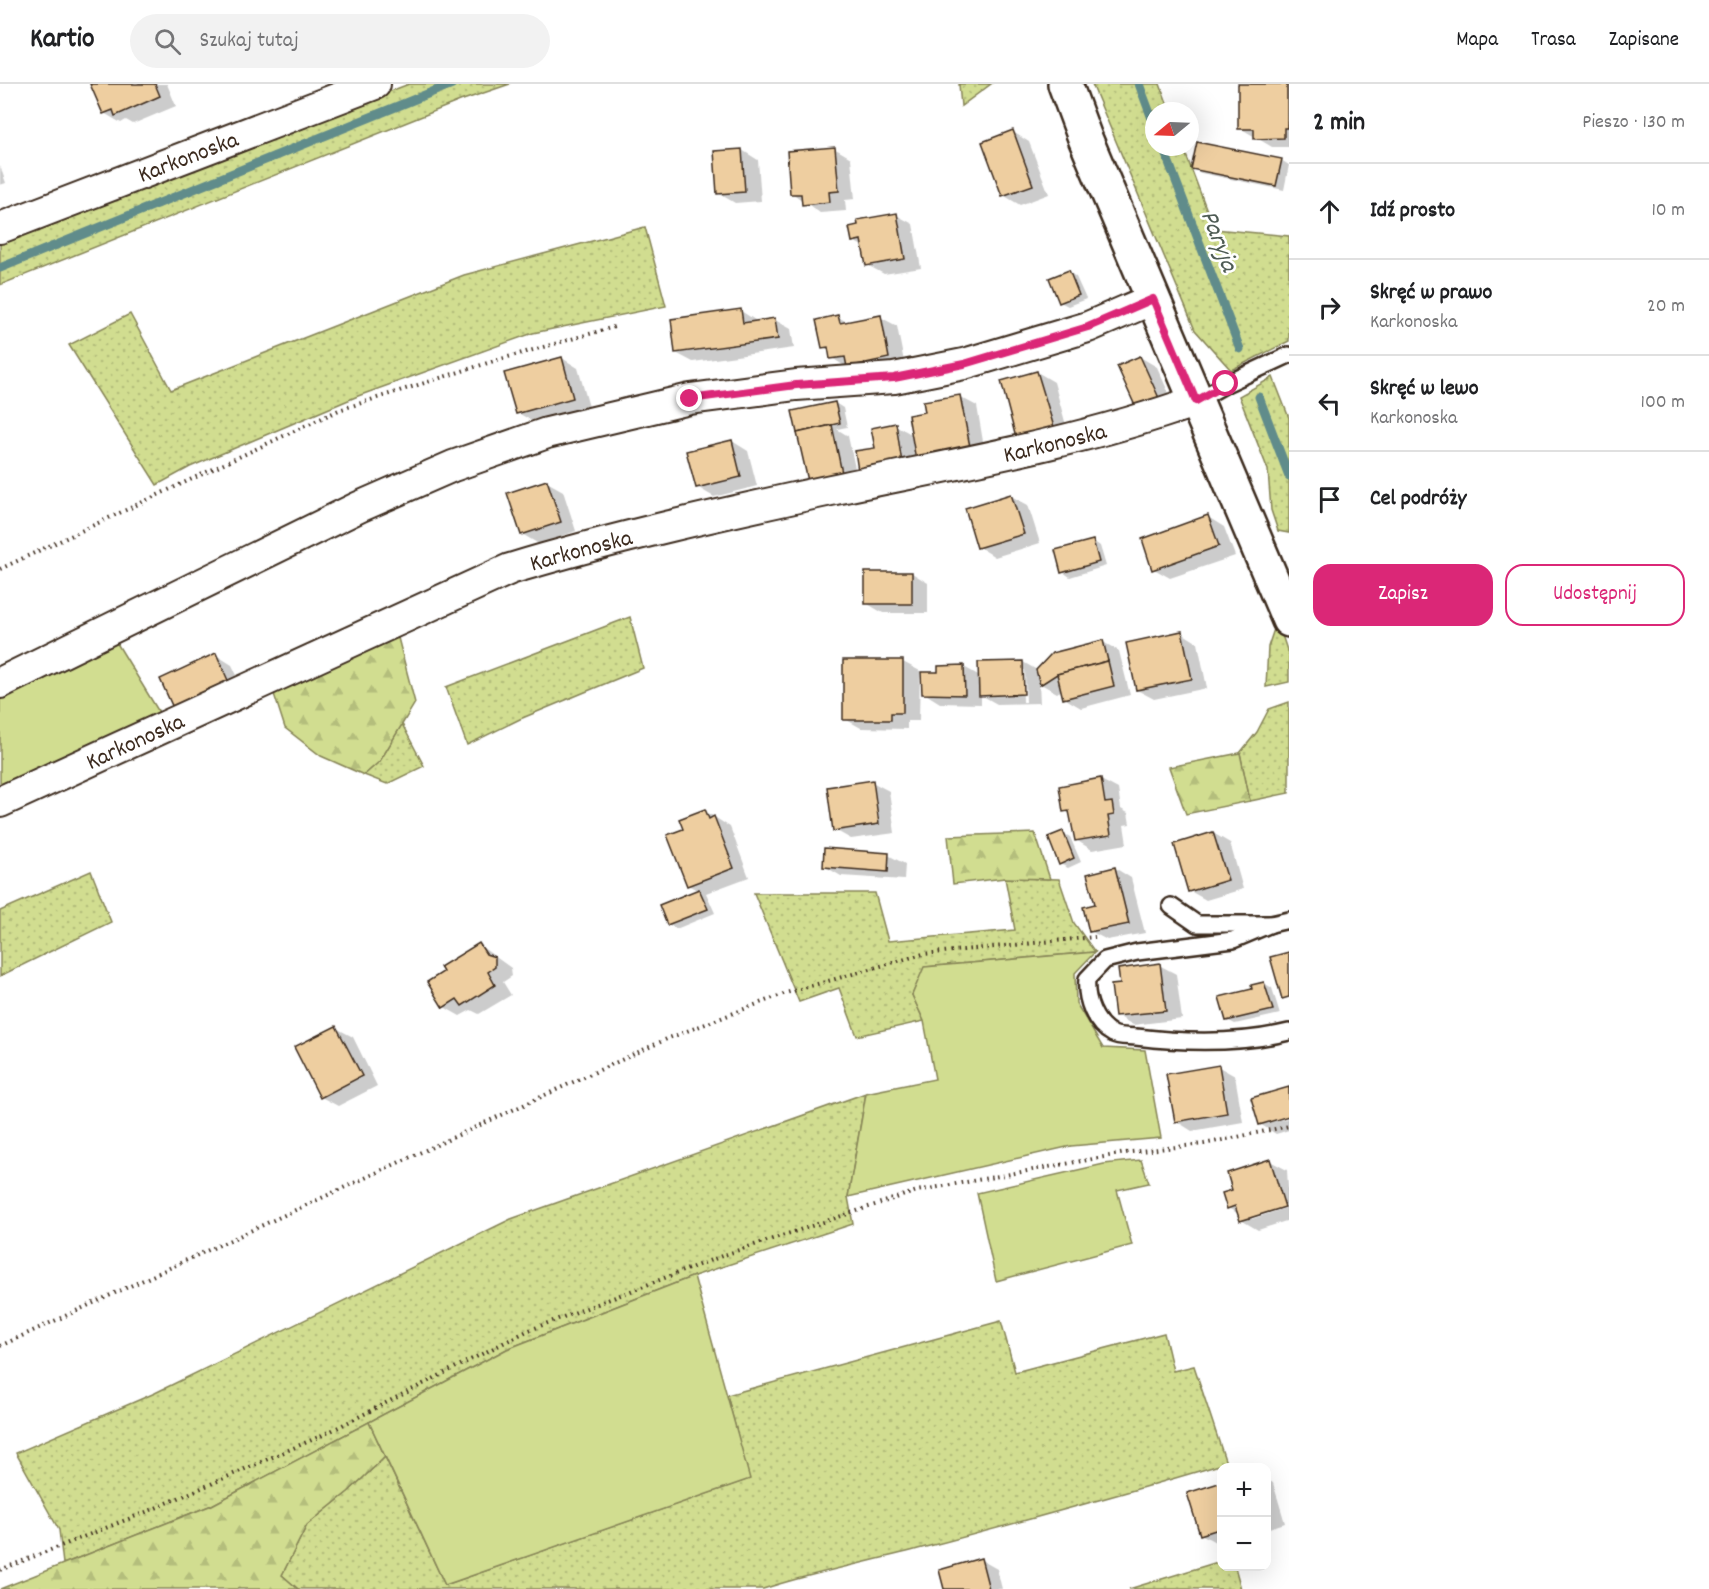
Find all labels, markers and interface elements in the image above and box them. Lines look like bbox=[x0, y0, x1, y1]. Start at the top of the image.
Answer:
search box bbox=[130, 14, 550, 68]
text: Kartio bbox=[30, 21, 94, 61]
icon: search bbox=[151, 25, 184, 58]
text: Szukaj tutaj bbox=[199, 26, 299, 57]
text: Mapa bbox=[1456, 26, 1498, 56]
text: Trasa bbox=[1531, 26, 1576, 56]
text: Zapisane bbox=[1609, 26, 1679, 56]
north arrow bbox=[1145, 102, 1199, 156]
text: 2 min bbox=[1313, 105, 1365, 142]
text: Pieszo · 130 m bbox=[1582, 109, 1685, 137]
street label: Karkonoska bbox=[134, 124, 244, 193]
icon: ahead bbox=[1313, 195, 1346, 228]
text: Idź prosto bbox=[1370, 196, 1455, 227]
text: 10 m bbox=[1651, 197, 1685, 225]
water label: Paryja bbox=[1189, 205, 1247, 279]
text: Skręć w prawo bbox=[1370, 278, 1492, 309]
icon: right bbox=[1313, 291, 1346, 324]
text: 20 m bbox=[1647, 293, 1685, 321]
text: Karkonoska bbox=[1370, 309, 1457, 337]
route start bbox=[1212, 370, 1238, 396]
text: Skręć w lewo bbox=[1370, 374, 1479, 405]
route end bbox=[676, 385, 702, 411]
icon: left bbox=[1313, 387, 1346, 420]
text: 100 m bbox=[1641, 389, 1685, 417]
text: Karkonoska bbox=[1370, 405, 1457, 433]
street label: Karkonoska bbox=[1001, 416, 1111, 474]
icon: arrive bbox=[1313, 483, 1346, 516]
text: Cel podróży bbox=[1370, 484, 1466, 515]
street label: Karkonoska bbox=[526, 522, 637, 582]
button: Zapisz bbox=[1313, 564, 1493, 626]
button: Udostępnij bbox=[1505, 564, 1685, 626]
street label: Karkonoska bbox=[81, 706, 191, 780]
map controls bbox=[1217, 1463, 1271, 1571]
button: + bbox=[1217, 1463, 1271, 1517]
button: − bbox=[1217, 1517, 1271, 1571]

